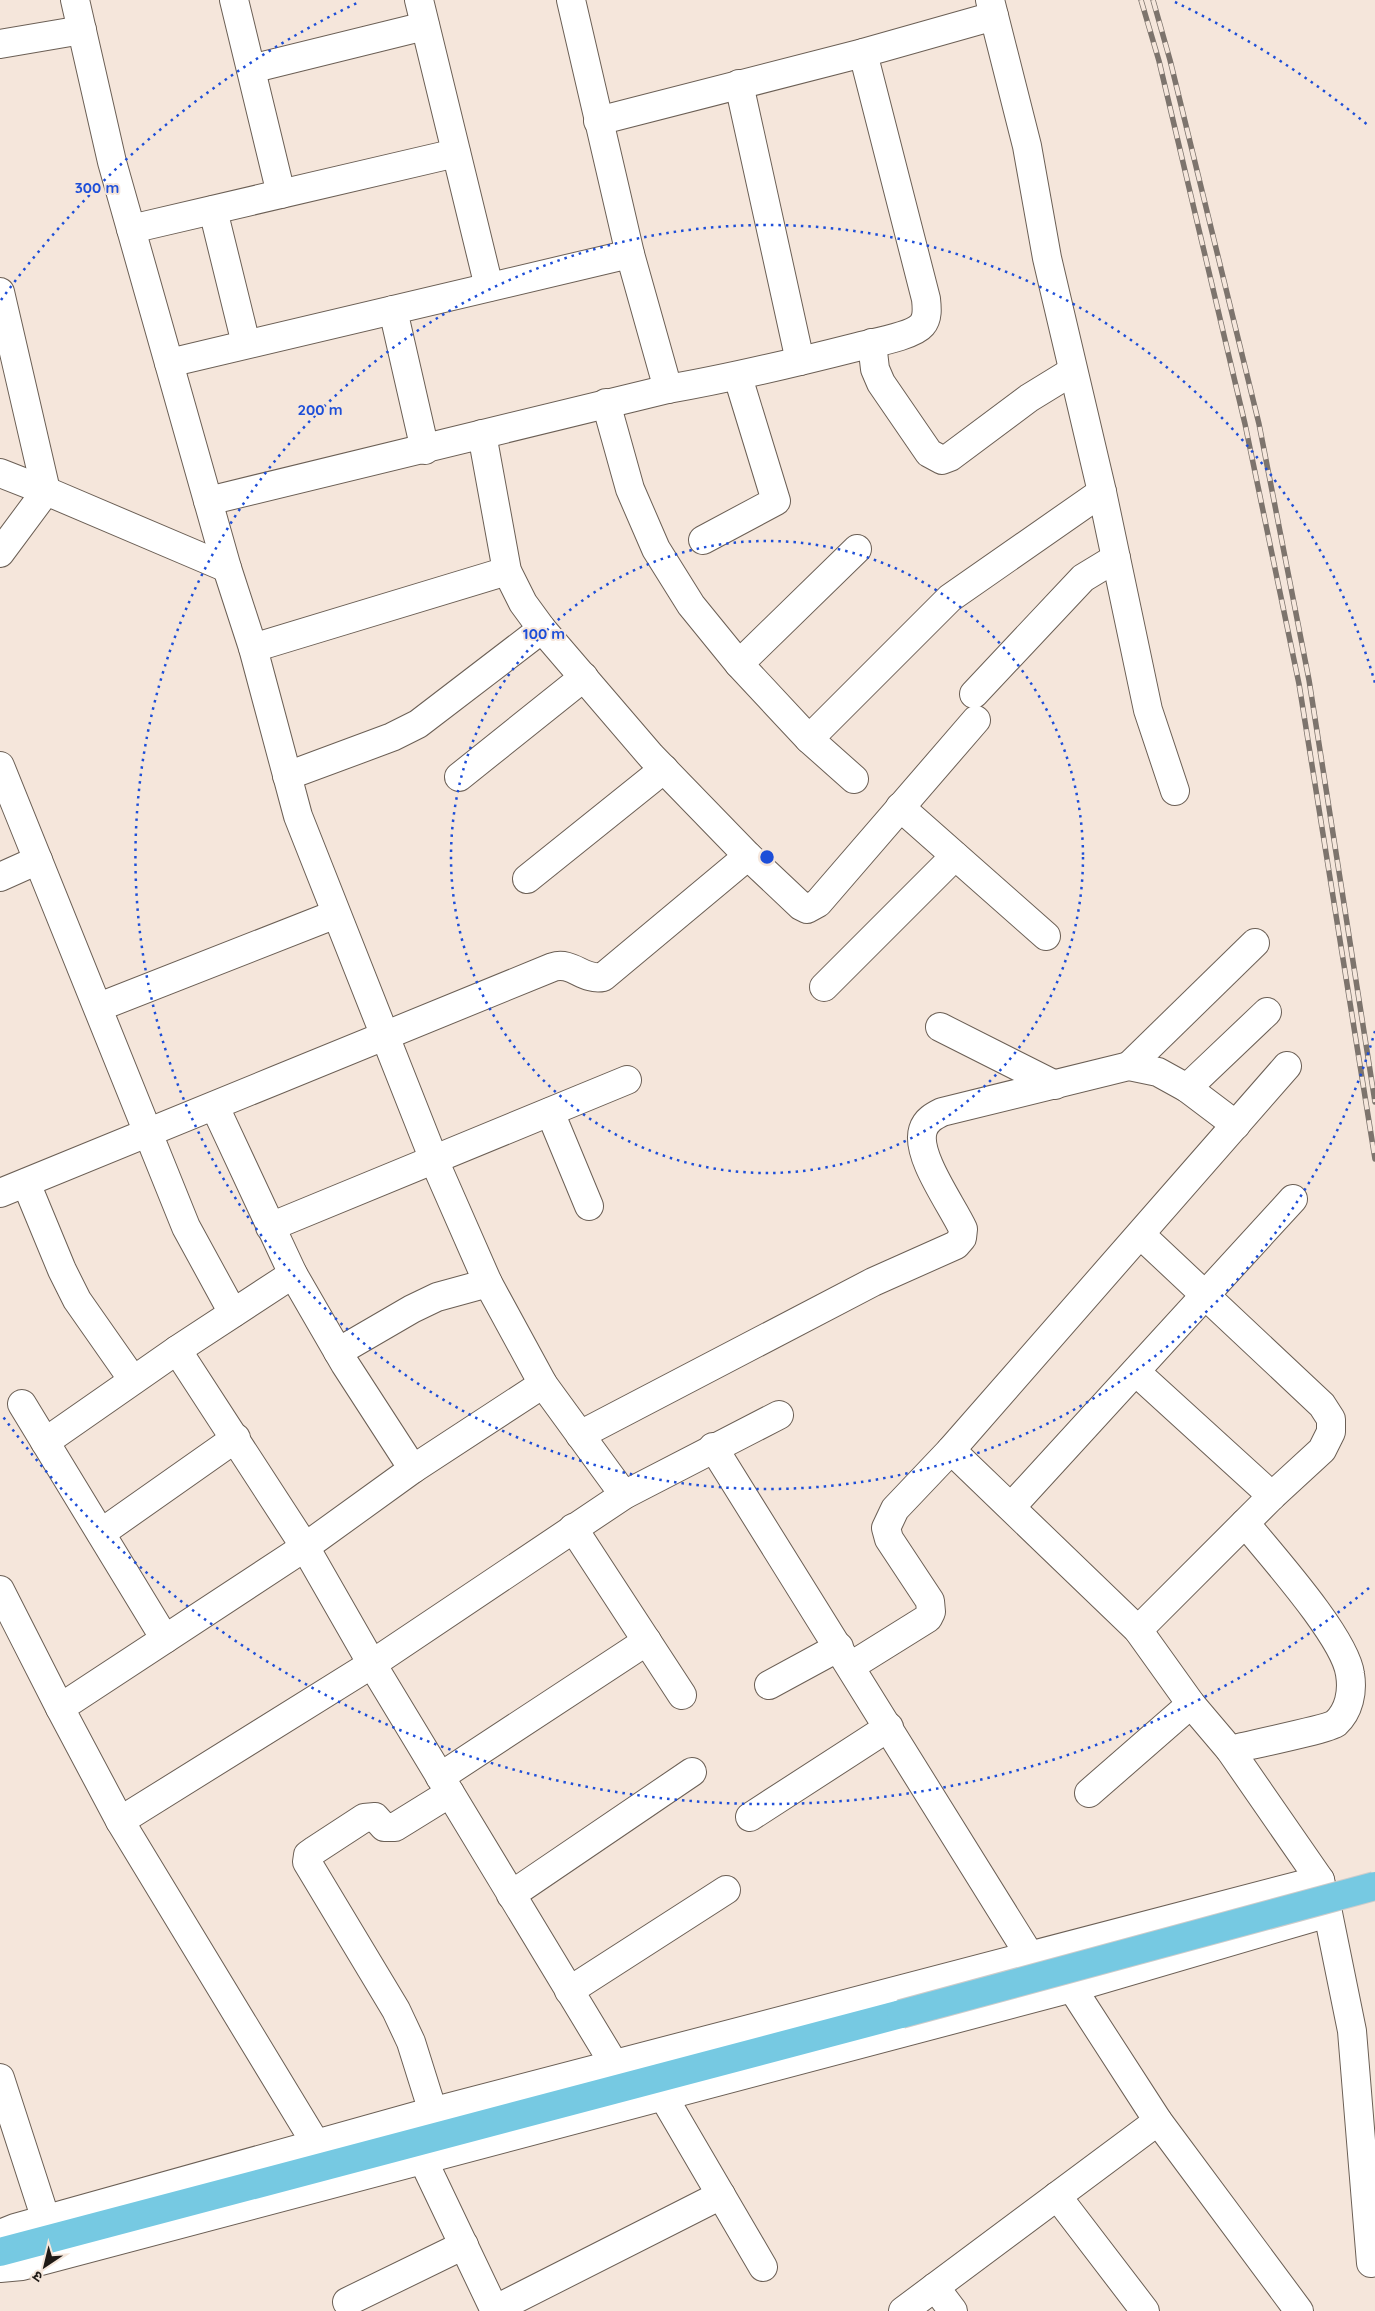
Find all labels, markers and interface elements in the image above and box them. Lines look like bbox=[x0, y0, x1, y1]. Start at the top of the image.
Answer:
text: 300 m bbox=[75, 178, 119, 197]
text: 200 m bbox=[298, 400, 343, 419]
text: 100 m bbox=[523, 624, 565, 643]
centre of rings bbox=[758, 848, 776, 866]
north arrow bbox=[20, 2241, 70, 2291]
text: उ bbox=[28, 2266, 46, 2286]

